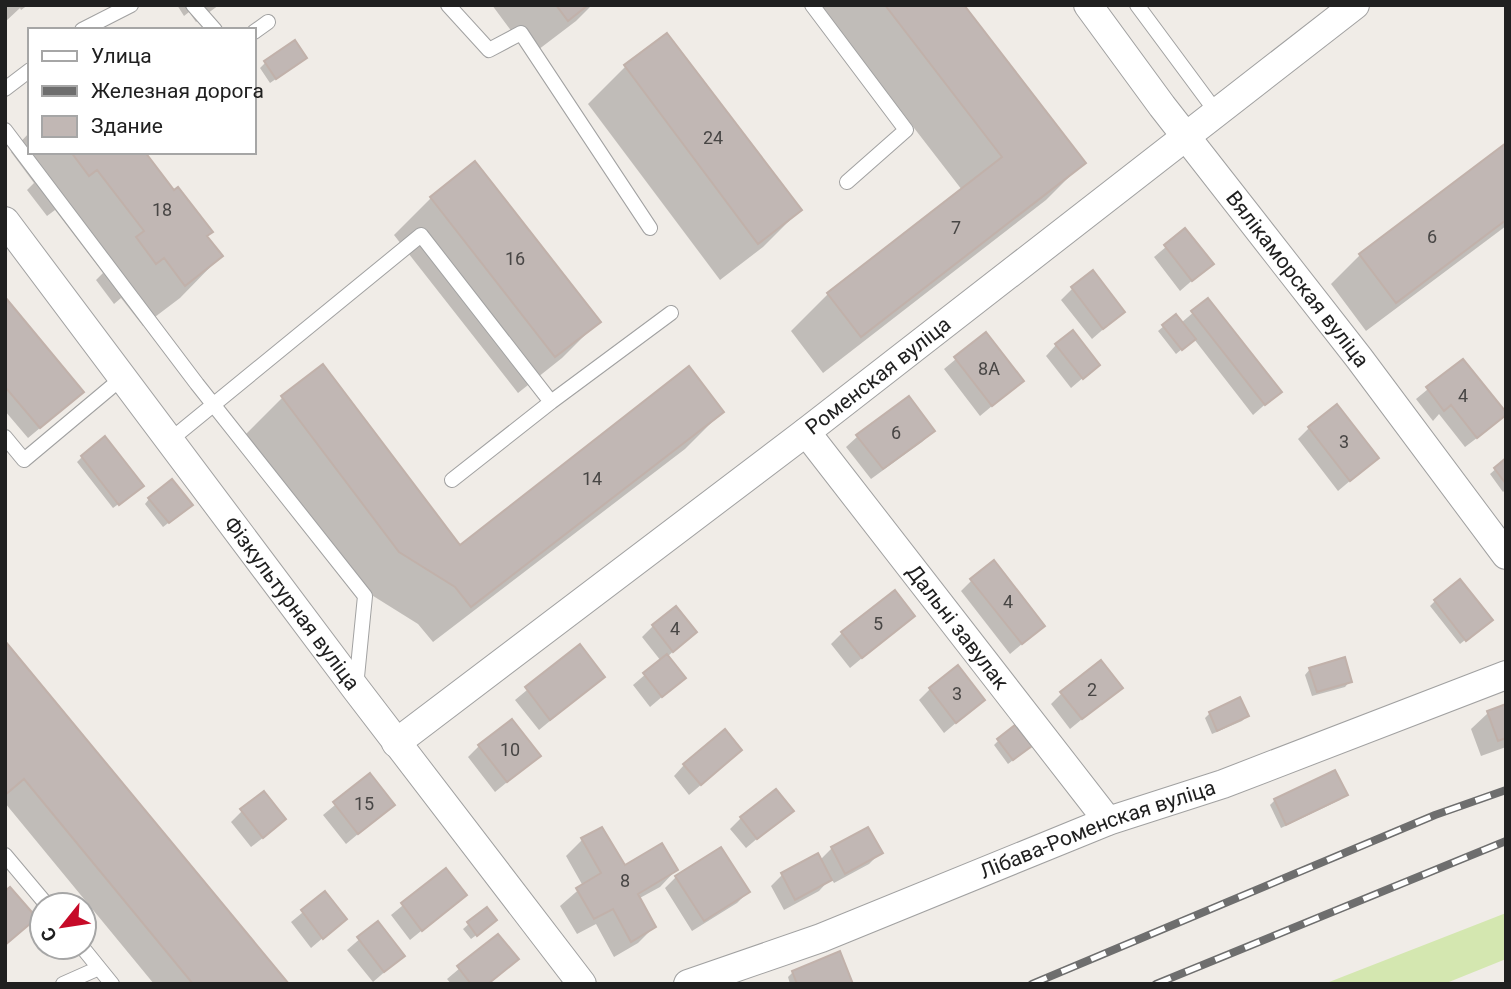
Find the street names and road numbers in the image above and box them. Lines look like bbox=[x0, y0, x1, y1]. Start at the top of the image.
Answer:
street label: Вялікаморская вуліца bbox=[1221, 186, 1374, 372]
street label: Роменская вуліца bbox=[801, 312, 955, 440]
street label: Фізкультурная вуліца bbox=[219, 512, 365, 695]
street label: Дальні завулак bbox=[901, 560, 1014, 695]
street label: Лібава-Роменская вуліца bbox=[976, 775, 1218, 884]

